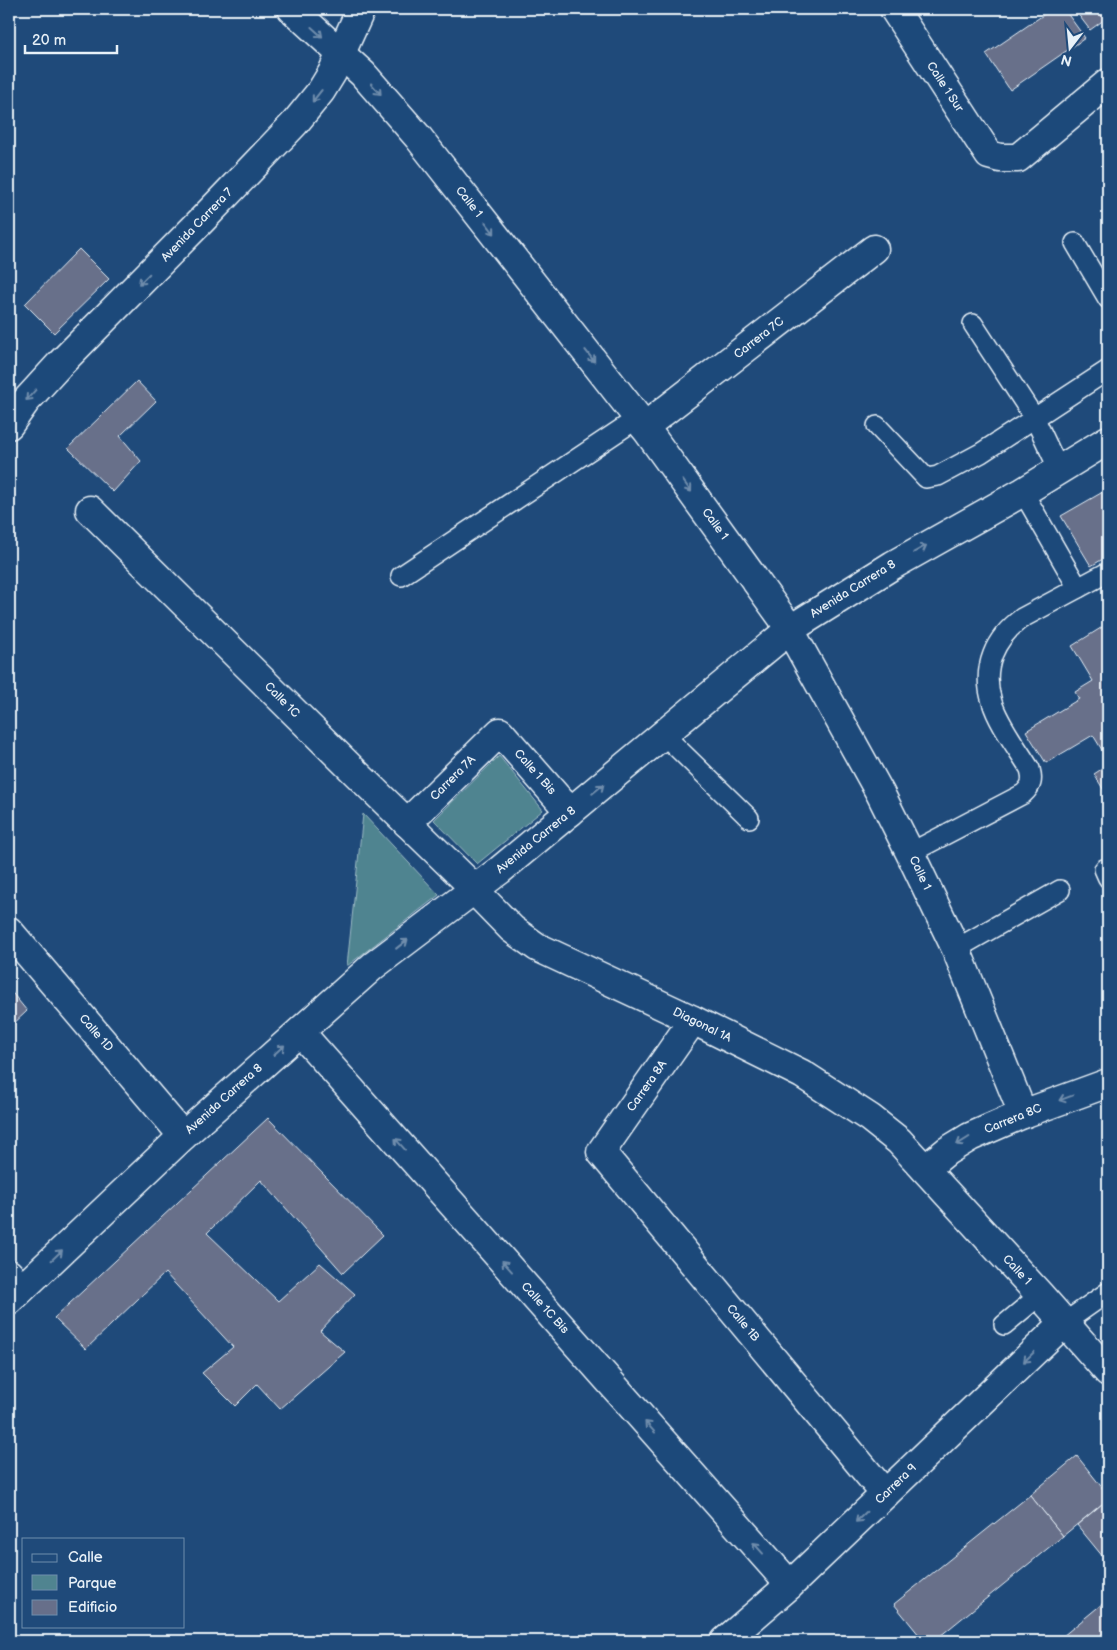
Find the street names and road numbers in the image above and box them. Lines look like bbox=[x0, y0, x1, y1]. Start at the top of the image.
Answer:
street label: Calle 1 Sur bbox=[923, 59, 967, 115]
street label: Calle 1 bbox=[452, 183, 486, 221]
street label: Avenida Carrera 7 bbox=[158, 185, 236, 265]
street label: Carrera 7C bbox=[731, 314, 787, 362]
street label: Calle 1 bbox=[698, 505, 732, 543]
street label: Avenida Carrera 8 bbox=[807, 557, 899, 621]
street label: Calle 1C bbox=[261, 679, 303, 721]
street label: Calle 1 Bis bbox=[511, 746, 559, 798]
street label: Carrera 7A bbox=[427, 752, 479, 804]
street label: Avenida Carrera 8 bbox=[493, 803, 579, 877]
street label: Calle 1 bbox=[906, 854, 934, 892]
street label: Diagonal 1A bbox=[670, 1004, 734, 1046]
street label: Calle 1D bbox=[76, 1011, 116, 1055]
street label: Carrera 8A bbox=[624, 1057, 671, 1115]
street label: Avenida Carrera 8 bbox=[182, 1061, 266, 1137]
street label: Carrera 8C bbox=[982, 1101, 1044, 1137]
street label: Calle 1 bbox=[999, 1252, 1035, 1288]
street label: Calle 1C Bis bbox=[518, 1279, 572, 1337]
street label: Calle 1B bbox=[723, 1301, 763, 1345]
street label: Carrera 9 bbox=[872, 1461, 920, 1507]

